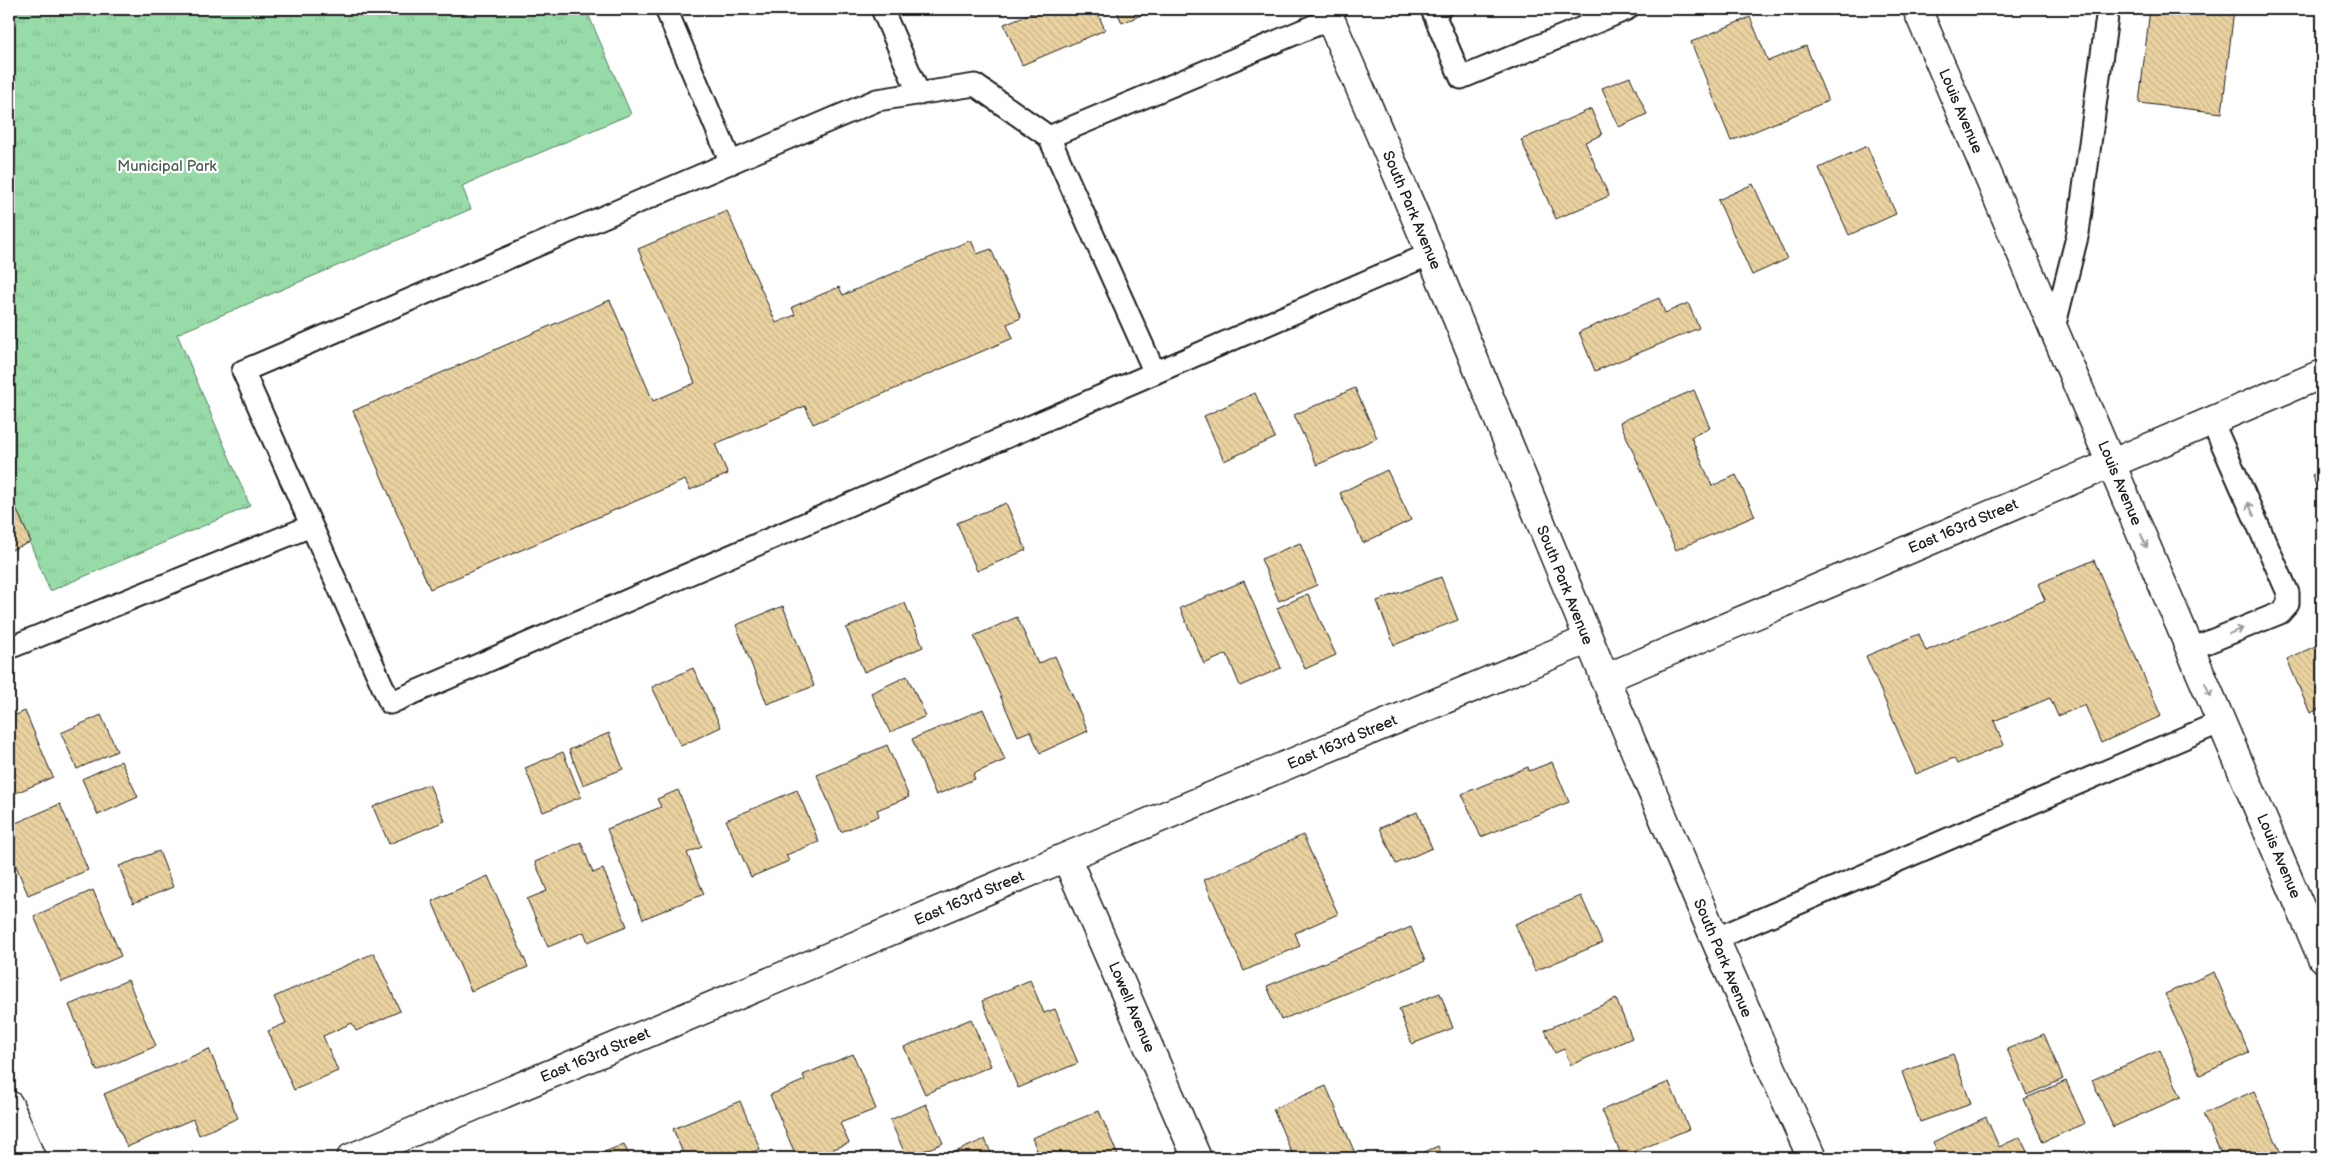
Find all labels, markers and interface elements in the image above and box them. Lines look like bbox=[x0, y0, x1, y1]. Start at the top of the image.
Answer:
street label: Louis Avenue bbox=[1934, 66, 1987, 157]
street label: South Park Avenue bbox=[1378, 148, 1445, 273]
park label: Municipal Park bbox=[117, 157, 217, 176]
street label: Louis Avenue bbox=[2093, 438, 2146, 529]
street label: East 163rd Street bbox=[1905, 495, 2021, 558]
one-way arrow bbox=[2246, 502, 2256, 517]
street label: South Park Avenue bbox=[1532, 523, 1597, 648]
one-way arrow bbox=[2140, 533, 2150, 548]
one-way arrow bbox=[2228, 625, 2243, 635]
one-way arrow bbox=[2204, 682, 2213, 697]
street label: East 163rd Street bbox=[1284, 711, 1400, 774]
street label: Louis Avenue bbox=[2252, 811, 2305, 902]
street label: East 163rd Street bbox=[911, 867, 1027, 930]
street label: South Park Avenue bbox=[1689, 896, 1756, 1021]
street label: Lowell Avenue bbox=[1104, 959, 1159, 1055]
street label: East 163rd Street bbox=[537, 1024, 653, 1087]

